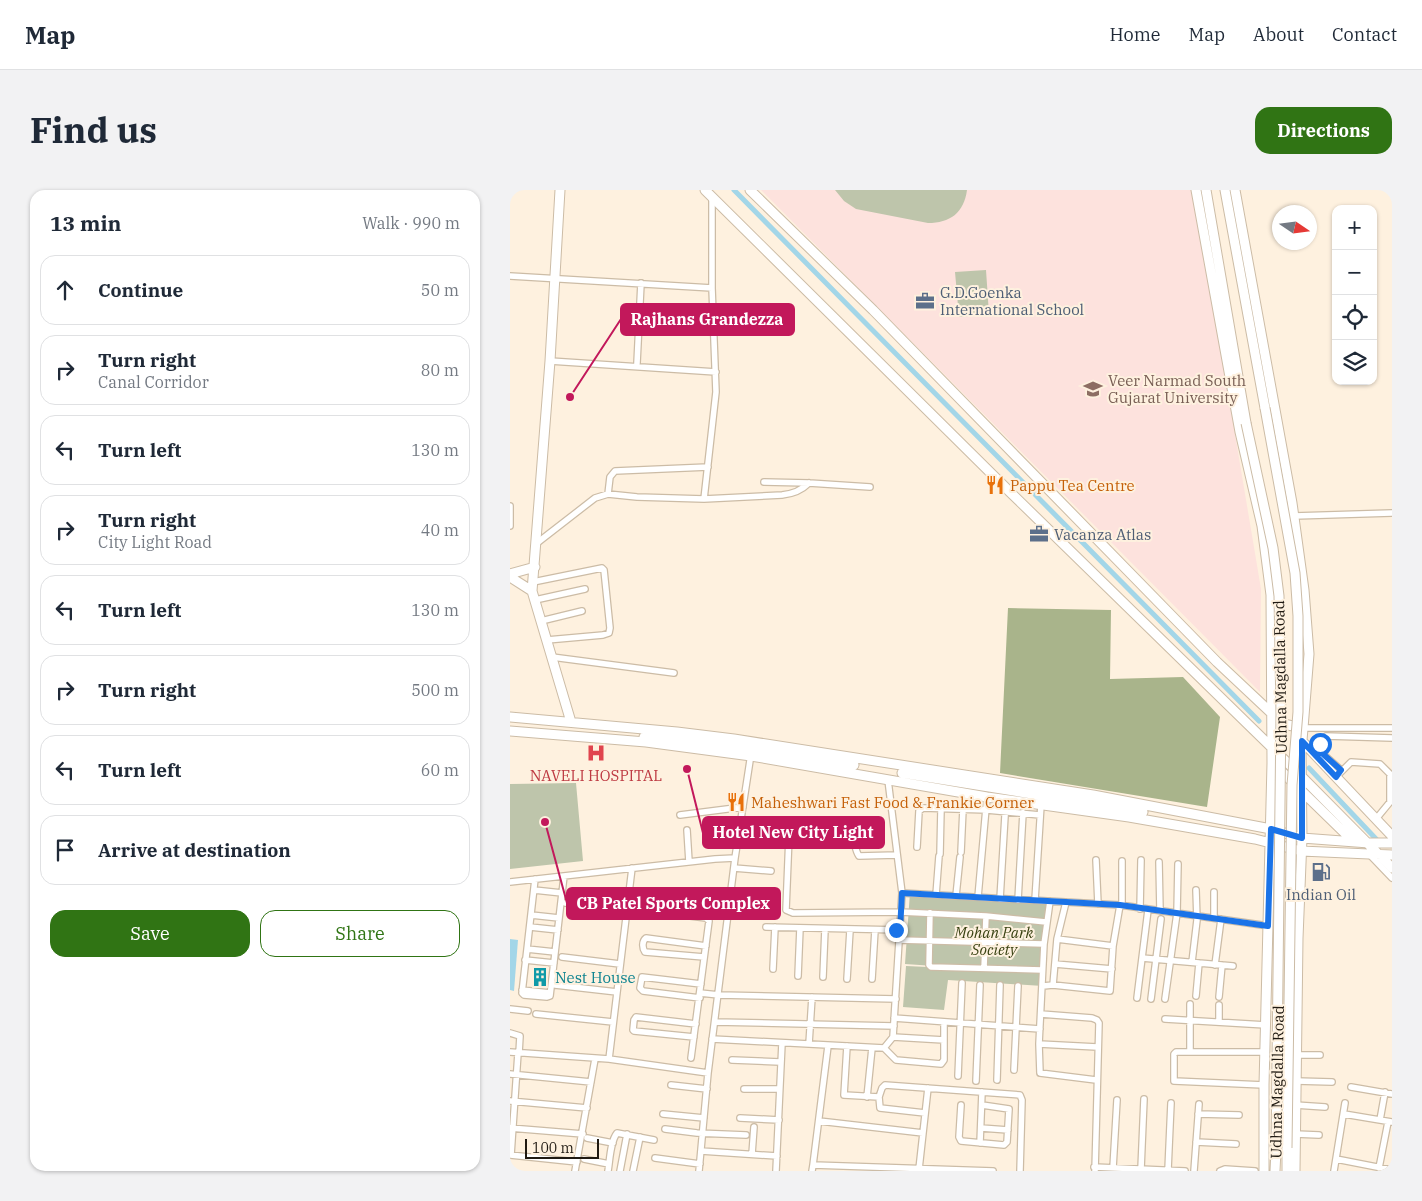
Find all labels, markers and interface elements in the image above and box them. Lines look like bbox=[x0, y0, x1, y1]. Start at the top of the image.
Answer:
text: Map bbox=[25, 19, 75, 51]
text: Home bbox=[1109, 23, 1161, 46]
text: Map bbox=[1189, 23, 1225, 46]
text: About bbox=[1253, 23, 1304, 46]
text: Contact bbox=[1332, 23, 1397, 46]
text: Find us bbox=[30, 107, 157, 153]
button: Directions bbox=[1255, 107, 1392, 154]
north arrow bbox=[1272, 205, 1317, 250]
map controls bbox=[1332, 205, 1377, 385]
button: + bbox=[1332, 205, 1377, 250]
text: 13 min bbox=[50, 209, 121, 237]
text: Walk · 990 m bbox=[362, 213, 460, 233]
button: − bbox=[1332, 250, 1377, 295]
icon: ahead bbox=[51, 276, 79, 304]
text: Continue bbox=[98, 278, 183, 302]
text: 50 m bbox=[421, 280, 459, 300]
place label: G.D.Goenka International School bbox=[940, 283, 1084, 319]
office icon: G.D.Goenka International School bbox=[914, 290, 936, 312]
button: locate bbox=[1332, 295, 1377, 340]
callout: Rajhans Grandezza bbox=[621, 304, 794, 335]
text: Rajhans Grandezza bbox=[631, 309, 783, 329]
button: layers bbox=[1332, 340, 1377, 385]
text: Turn right bbox=[98, 348, 196, 372]
icon: right bbox=[51, 356, 79, 384]
text: 80 m bbox=[421, 360, 459, 380]
place label: Veer Narmad South Gujarat University bbox=[1108, 371, 1246, 407]
text: Canal Corridor bbox=[98, 372, 209, 392]
school or university icon: Veer Narmad South Gujarat University bbox=[1082, 378, 1104, 400]
icon: left bbox=[51, 436, 79, 464]
text: Turn left bbox=[98, 438, 181, 462]
text: 130 m bbox=[411, 440, 459, 460]
restaurant icon: Pappu Tea Centre bbox=[984, 474, 1006, 496]
place label: Pappu Tea Centre bbox=[1010, 476, 1135, 495]
text: Turn right bbox=[98, 508, 196, 532]
icon: right bbox=[51, 516, 79, 544]
text: 40 m bbox=[421, 520, 459, 540]
office icon: Vacanza Atlas bbox=[1028, 523, 1050, 545]
place label: Vacanza Atlas bbox=[1054, 525, 1151, 544]
text: City Light Road bbox=[98, 532, 212, 552]
icon: left bbox=[51, 596, 79, 624]
text: Turn left bbox=[98, 598, 181, 622]
text: 130 m bbox=[411, 600, 459, 620]
street label: Udhna Magdalla Road bbox=[1269, 600, 1291, 754]
icon: right bbox=[51, 676, 79, 704]
text: Turn right bbox=[98, 678, 196, 702]
text: 500 m bbox=[411, 680, 459, 700]
route start bbox=[1309, 733, 1332, 756]
hospital icon: NAVELI HOSPITAL bbox=[585, 742, 607, 764]
icon: left bbox=[51, 756, 79, 784]
text: Turn left bbox=[98, 758, 181, 782]
text: 60 m bbox=[421, 760, 459, 780]
place label: NAVELI HOSPITAL bbox=[530, 766, 662, 785]
restaurant icon: Maheshwari Fast Food & Frankie Corner bbox=[725, 791, 747, 813]
place label: Maheshwari Fast Food & Frankie Corner bbox=[751, 793, 1034, 812]
callout: Hotel New City Light bbox=[703, 817, 884, 848]
text: Hotel New City Light bbox=[713, 822, 873, 842]
icon: arrive bbox=[51, 836, 79, 864]
text: Arrive at destination bbox=[98, 838, 291, 862]
fuel station icon: Indian Oil bbox=[1310, 861, 1332, 883]
place label: Indian Oil bbox=[1286, 885, 1356, 904]
callout: CB Patel Sports Complex bbox=[567, 888, 780, 919]
text: CB Patel Sports Complex bbox=[576, 893, 770, 913]
button: Save bbox=[50, 910, 250, 957]
button: Share bbox=[260, 910, 460, 957]
route end bbox=[885, 919, 908, 942]
park label: Mohan Park Society bbox=[954, 923, 1033, 959]
building icon: Nest House bbox=[529, 966, 551, 988]
place label: Nest House bbox=[555, 968, 636, 987]
street label: Udhna Magdalla Road bbox=[1266, 1005, 1288, 1159]
scale bar bbox=[525, 1136, 599, 1159]
text: 100 m bbox=[532, 1139, 574, 1157]

